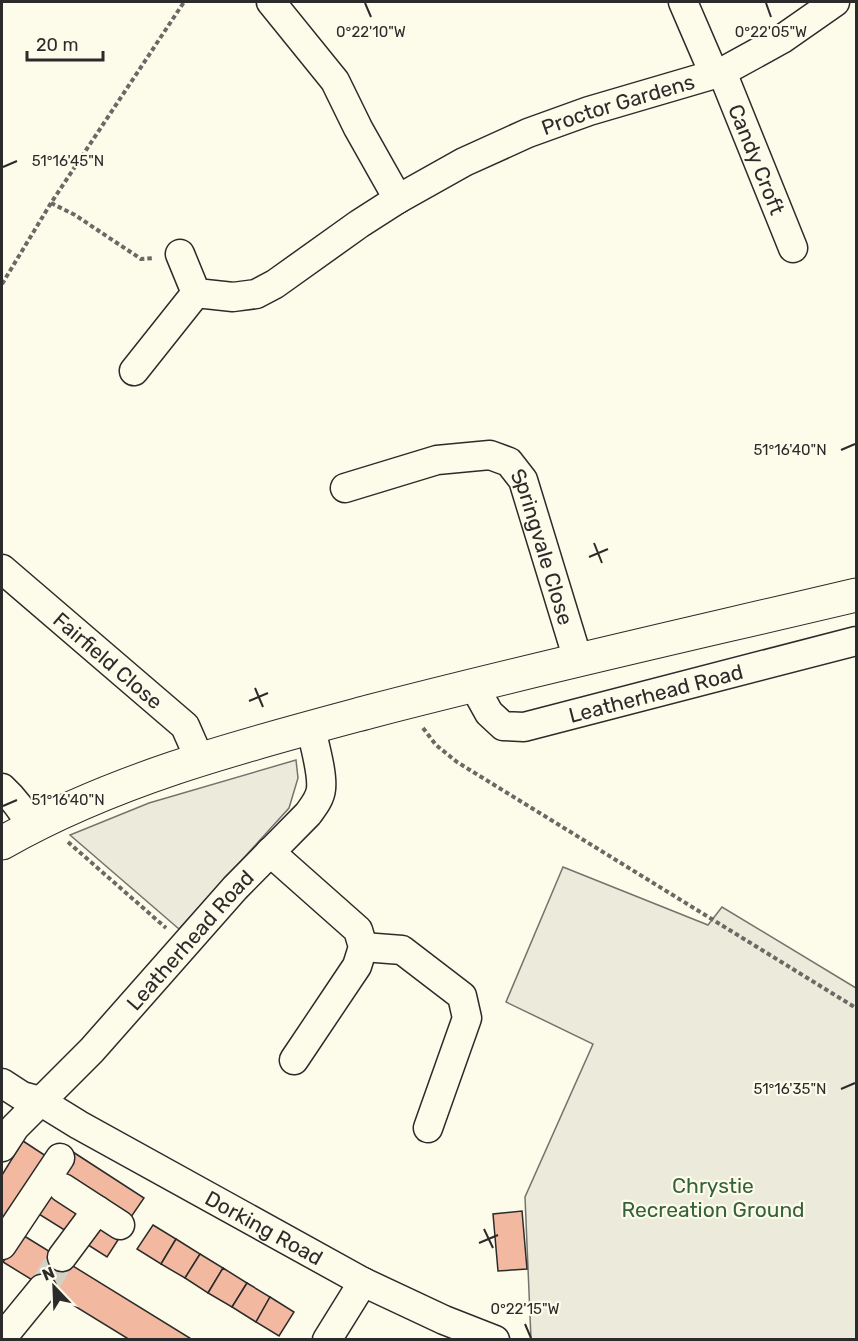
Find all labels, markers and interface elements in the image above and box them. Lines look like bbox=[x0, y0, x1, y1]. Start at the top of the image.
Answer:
text: 0°22'10"W bbox=[336, 23, 406, 41]
text: 0°22'05"W bbox=[735, 23, 807, 41]
scale bar bbox=[27, 24, 104, 62]
text: 20 m bbox=[36, 34, 78, 56]
street label: Proctor Gardens bbox=[538, 68, 697, 140]
street label: Candy Croft bbox=[724, 100, 791, 218]
text: 51°16'45"N bbox=[32, 152, 104, 170]
text: 51°16'40"N bbox=[753, 441, 827, 459]
street label: Springvale Close bbox=[506, 463, 579, 628]
street label: Fairfield Close bbox=[48, 606, 168, 714]
street label: Leatherhead Road bbox=[566, 658, 746, 727]
text: 51°16'40"N bbox=[31, 791, 105, 809]
street label: Leatherhead Road bbox=[121, 864, 258, 1015]
text: 51°16'35"N bbox=[753, 1080, 827, 1098]
park label: Chrystie Recreation Ground bbox=[621, 1173, 805, 1222]
street label: Dorking Road bbox=[201, 1185, 327, 1270]
north arrow bbox=[24, 1257, 84, 1317]
text: N bbox=[39, 1263, 57, 1285]
text: 0°22'15"W bbox=[490, 1300, 560, 1318]

